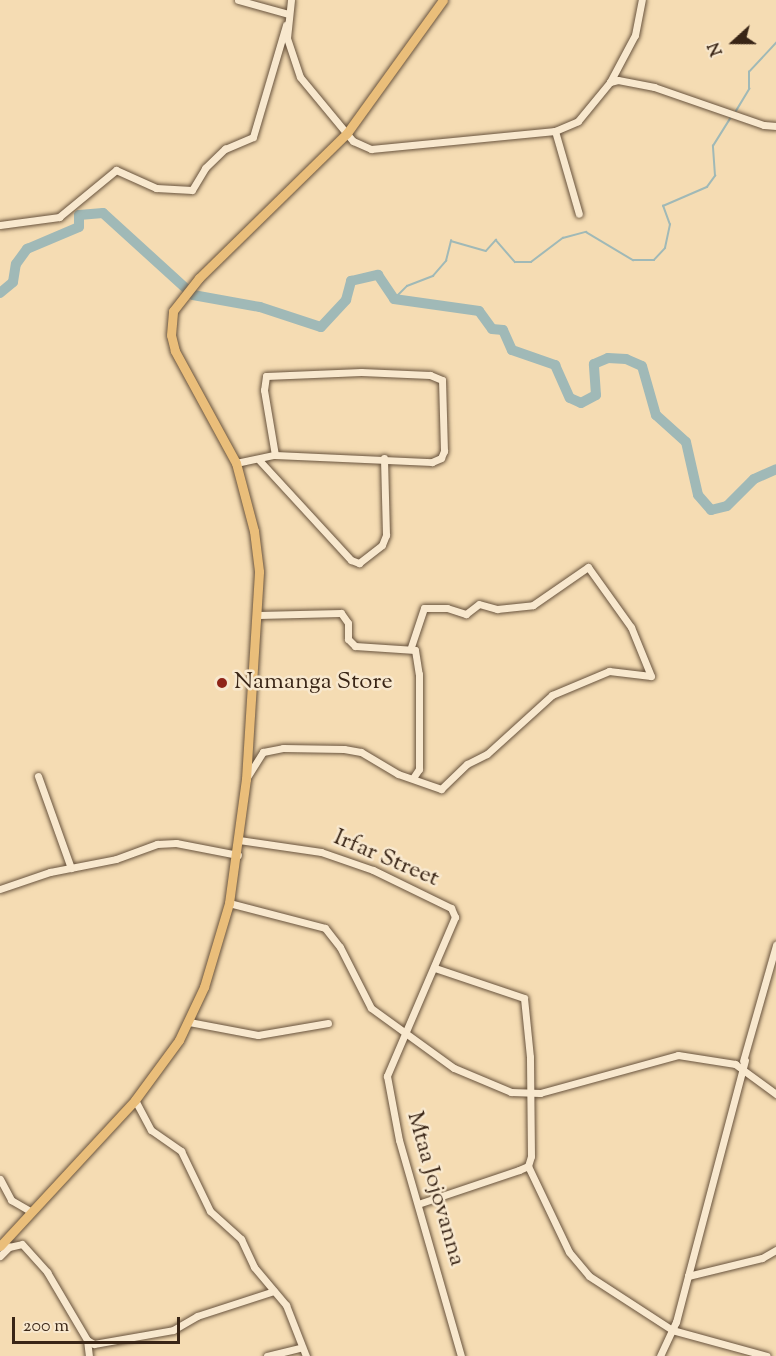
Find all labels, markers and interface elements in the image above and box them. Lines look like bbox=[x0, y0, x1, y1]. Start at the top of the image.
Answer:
north arrow bbox=[704, 12, 764, 72]
text: N bbox=[704, 39, 730, 59]
place label: Namanga Store bbox=[234, 669, 393, 697]
marker: Namanga Store bbox=[215, 676, 229, 690]
street label: Irfar Street bbox=[329, 824, 443, 894]
street label: Mtaa Jojovanna bbox=[399, 1108, 471, 1270]
scale bar bbox=[15, 1305, 183, 1343]
text: 200 m bbox=[23, 1314, 69, 1340]

